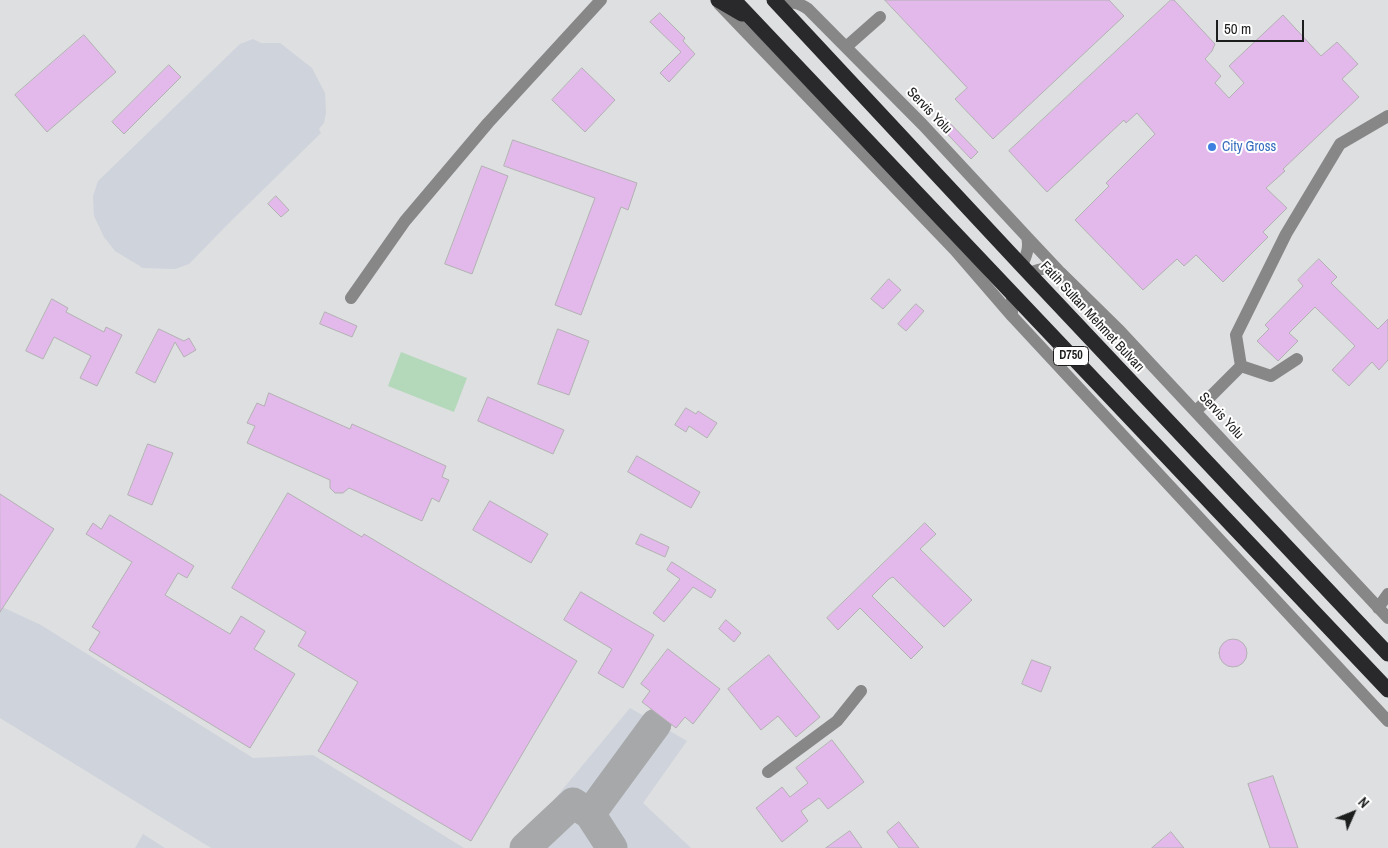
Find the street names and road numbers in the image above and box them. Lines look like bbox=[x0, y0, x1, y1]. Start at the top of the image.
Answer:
street label: Servis Yolu bbox=[903, 84, 955, 138]
street label: Fatih Sultan Mehmet Bulvarı bbox=[1036, 258, 1148, 376]
road number: D750 bbox=[1054, 346, 1088, 366]
street label: Servis Yolu bbox=[1195, 389, 1247, 443]

